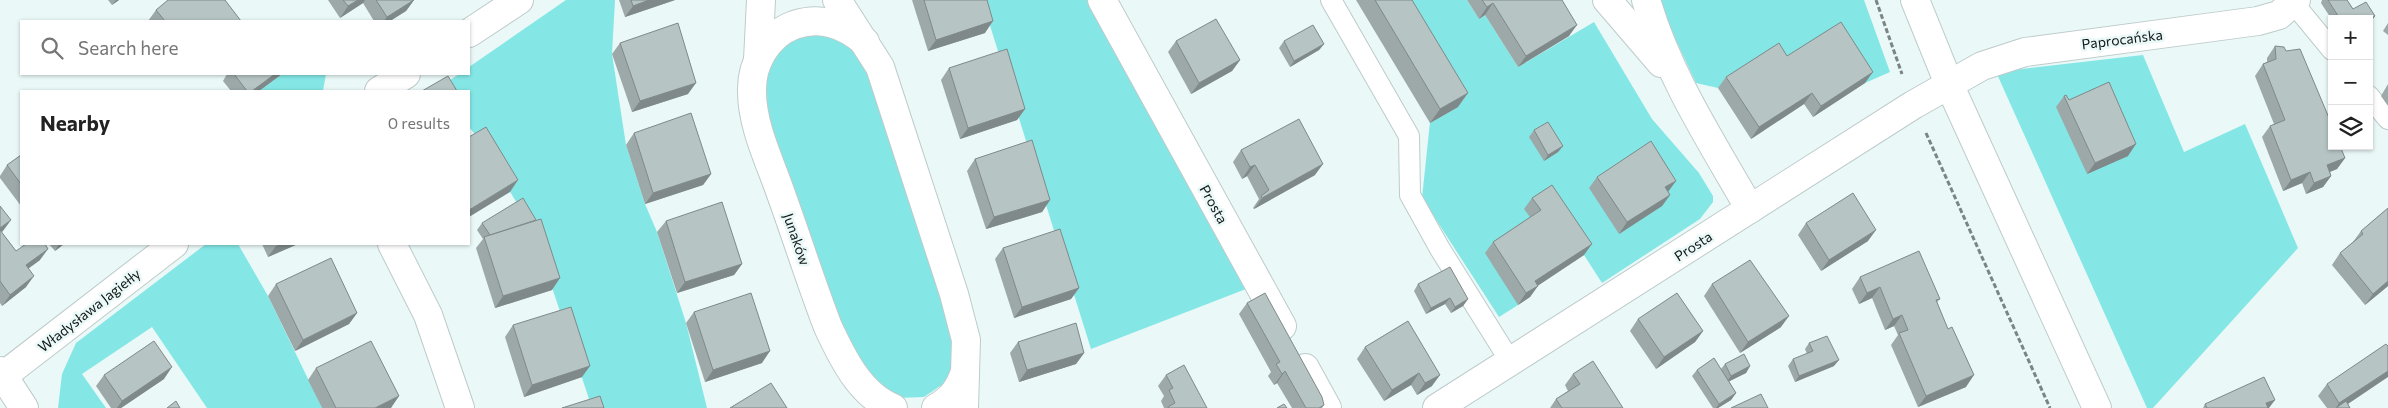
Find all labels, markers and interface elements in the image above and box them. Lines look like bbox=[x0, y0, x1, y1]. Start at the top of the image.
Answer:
map controls bbox=[2328, 15, 2373, 150]
button: + bbox=[2328, 15, 2373, 60]
search box bbox=[20, 20, 470, 75]
street label: Paprocańska bbox=[2080, 26, 2164, 52]
icon: search bbox=[38, 34, 66, 62]
text: Search here bbox=[78, 36, 178, 59]
button: − bbox=[2328, 60, 2373, 105]
button: layers bbox=[2328, 105, 2373, 150]
text: Nearby bbox=[40, 110, 110, 135]
text: 0 results bbox=[388, 113, 450, 132]
street label: Prosta bbox=[1196, 182, 1232, 226]
street label: Junaków bbox=[780, 211, 814, 267]
street label: Prosta bbox=[1671, 227, 1715, 265]
street label: Władysława Jagiełły bbox=[34, 265, 144, 355]

